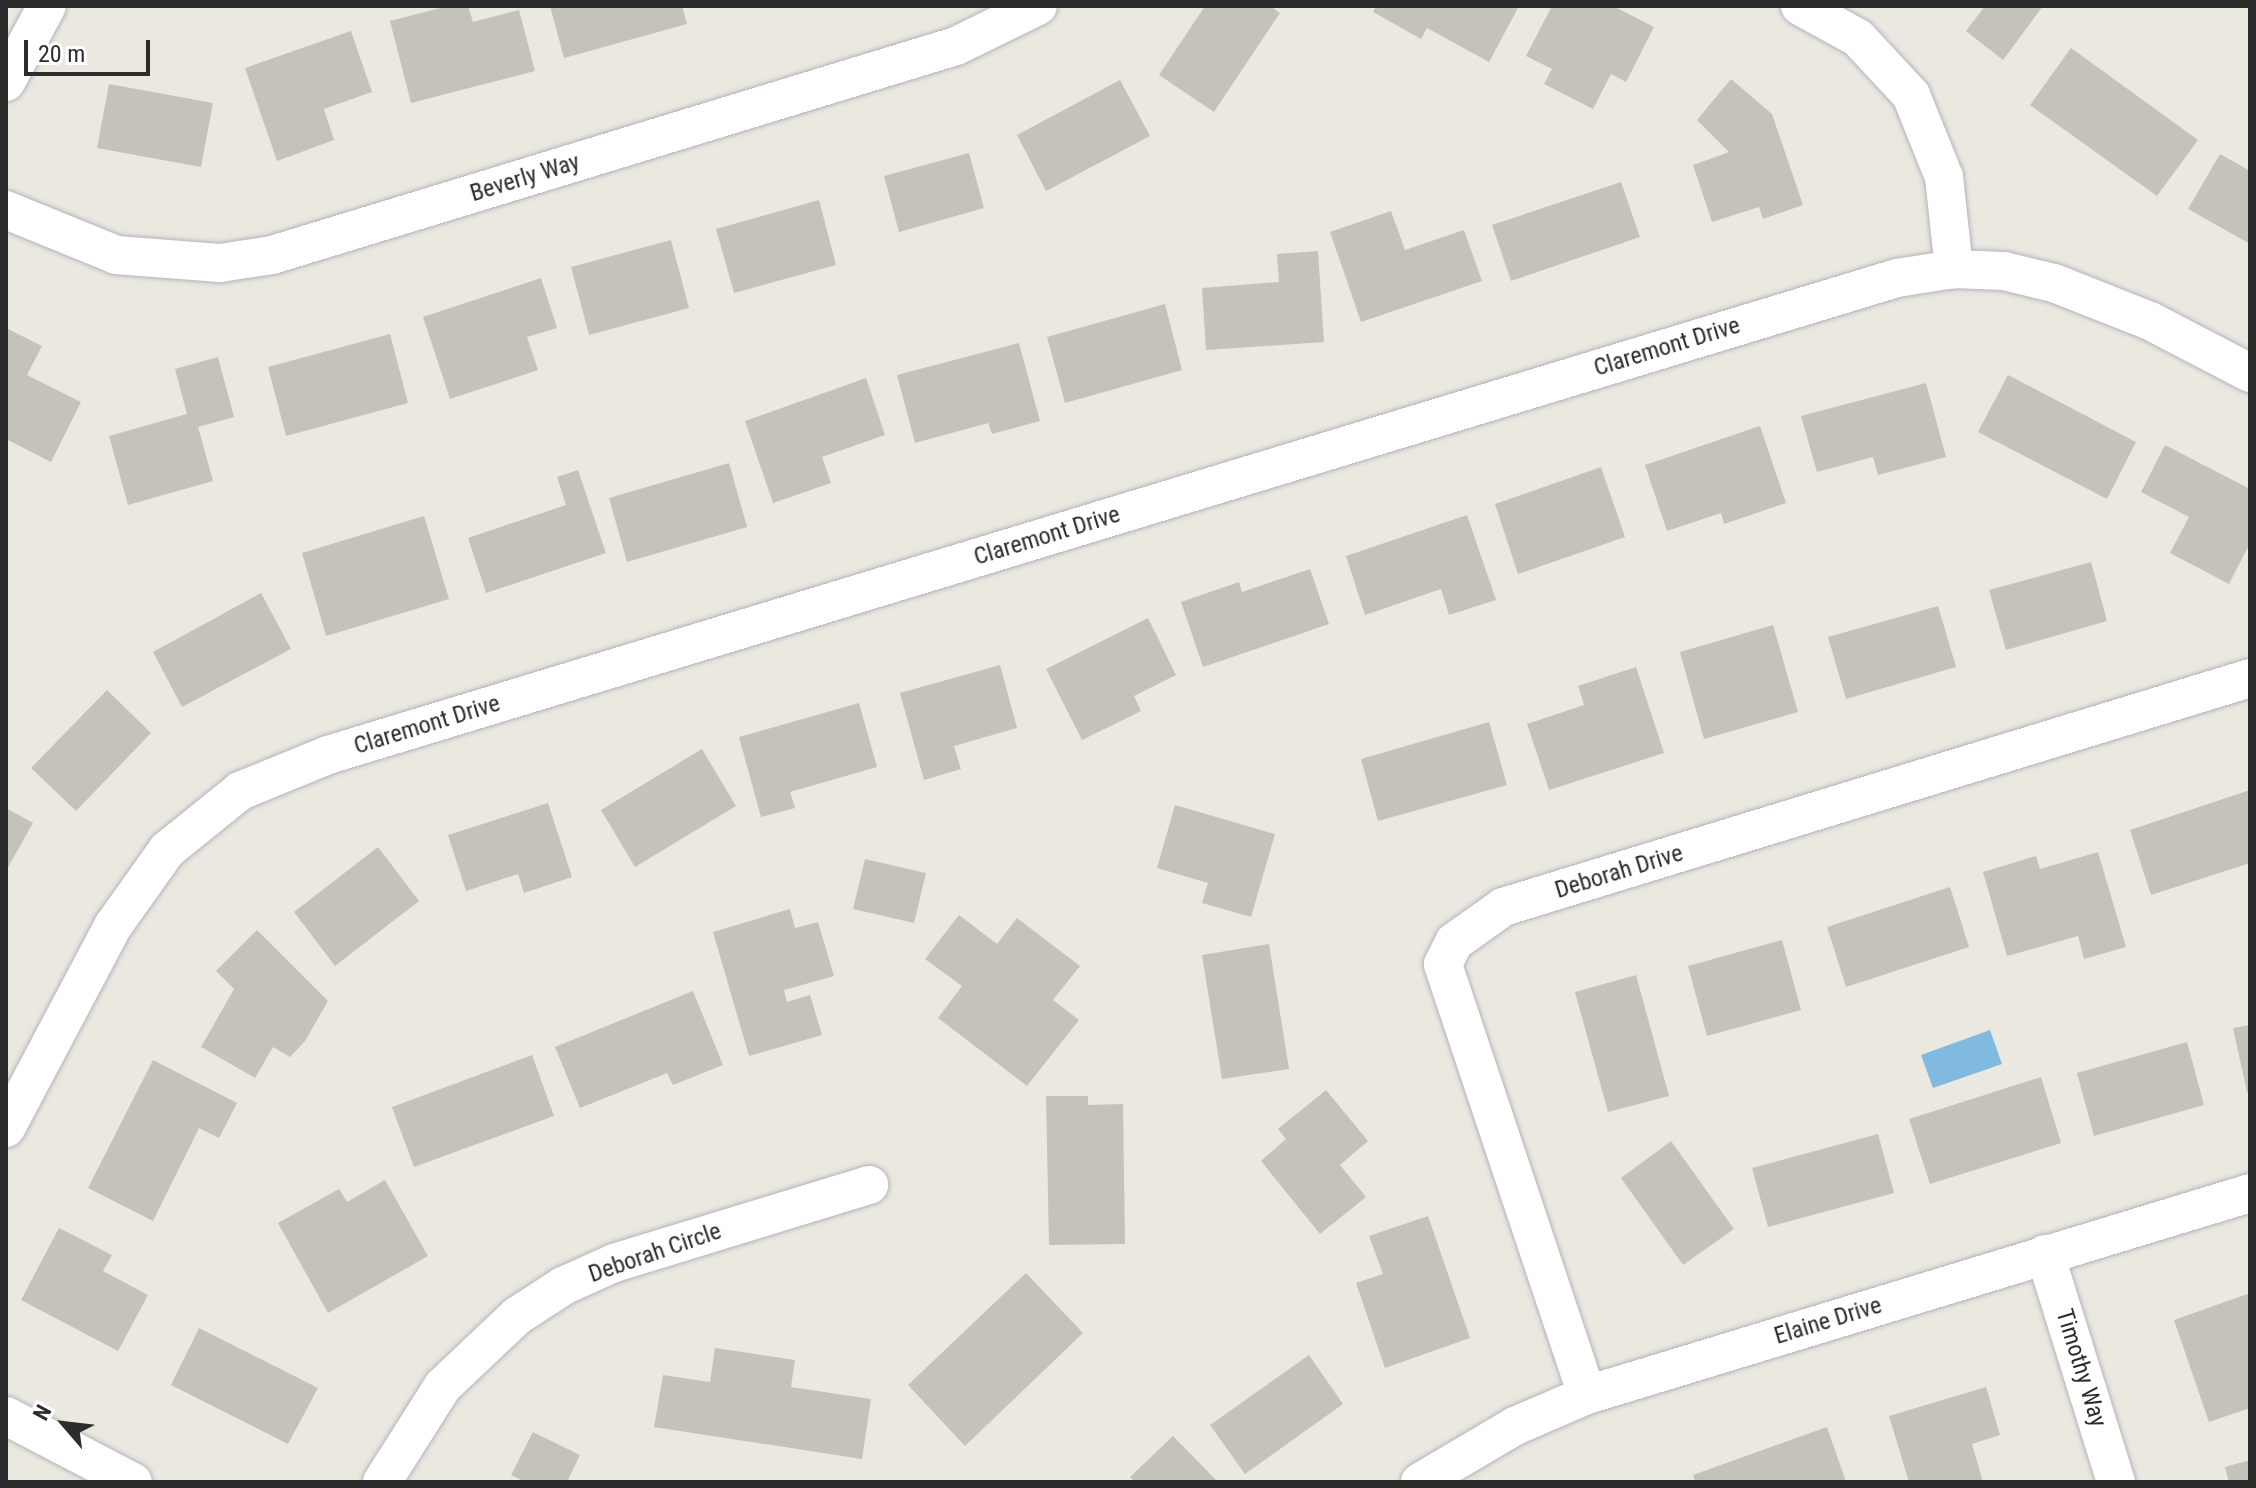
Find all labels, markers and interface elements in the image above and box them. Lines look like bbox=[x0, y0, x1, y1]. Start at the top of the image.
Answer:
scale bar bbox=[28, 24, 154, 74]
text: 20 m bbox=[38, 40, 85, 68]
street label: Beverly Way bbox=[467, 148, 583, 208]
street label: Claremont Drive bbox=[1591, 311, 1743, 383]
street label: Claremont Drive bbox=[971, 500, 1123, 572]
street label: Claremont Drive bbox=[351, 689, 503, 761]
street label: Deborah Drive bbox=[1552, 839, 1686, 905]
street label: Deborah Circle bbox=[585, 1217, 725, 1289]
street label: Elaine Drive bbox=[1771, 1291, 1885, 1351]
street label: Timothy Way bbox=[2049, 1306, 2113, 1430]
north arrow bbox=[24, 1384, 104, 1464]
text: N bbox=[28, 1401, 57, 1424]

